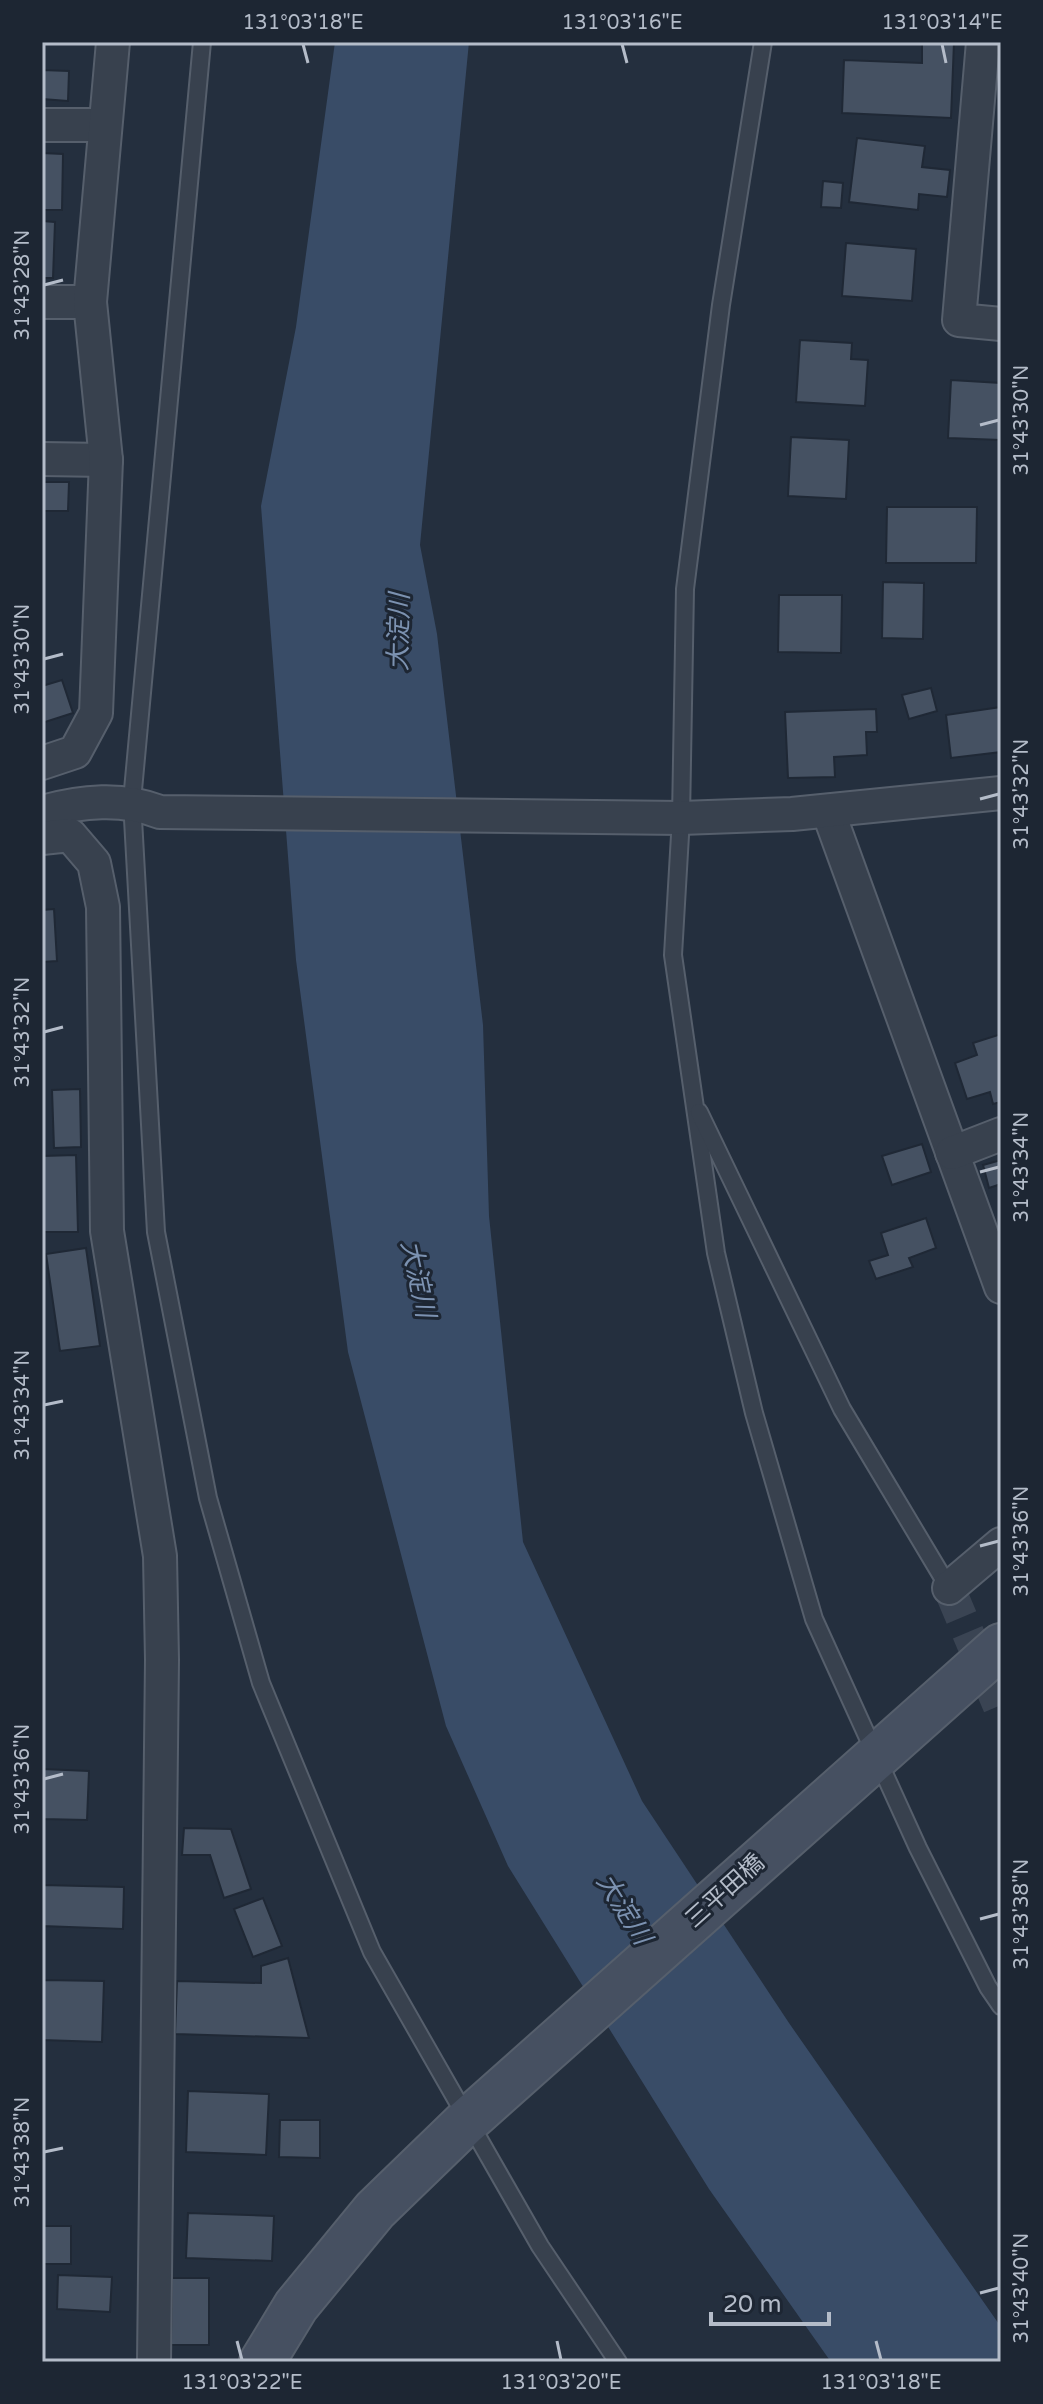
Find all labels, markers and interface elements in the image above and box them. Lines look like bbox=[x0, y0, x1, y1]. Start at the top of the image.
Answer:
text: 131°03'18"E bbox=[243, 11, 363, 35]
text: 131°03'16"E bbox=[562, 11, 682, 35]
text: 131°03'14"E bbox=[882, 11, 1002, 35]
text: 31°43'28"N bbox=[11, 230, 35, 340]
text: 31°43'30"N bbox=[1010, 365, 1034, 475]
water label: 大淀川 bbox=[383, 590, 415, 671]
text: 31°43'30"N bbox=[11, 604, 35, 714]
text: 31°43'32"N bbox=[1010, 739, 1034, 849]
text: 31°43'32"N bbox=[11, 977, 35, 1087]
text: 31°43'34"N bbox=[1010, 1112, 1034, 1222]
water label: 大淀川 bbox=[395, 1238, 442, 1323]
text: 31°43'34"N bbox=[11, 1350, 35, 1460]
text: 31°43'36"N bbox=[1010, 1486, 1034, 1596]
text: 31°43'36"N bbox=[11, 1724, 35, 1834]
street label: 三平田橋 bbox=[680, 1848, 770, 1934]
text: 31°43'38"N bbox=[1010, 1859, 1034, 1969]
water label: 大淀川 bbox=[590, 1868, 659, 1953]
text: 31°43'38"N bbox=[11, 2097, 35, 2207]
text: 31°43'40"N bbox=[1010, 2233, 1034, 2343]
scale bar bbox=[711, 2276, 829, 2326]
text: 20 m bbox=[723, 2290, 781, 2319]
text: 131°03'22"E bbox=[182, 2371, 302, 2395]
text: 131°03'20"E bbox=[501, 2371, 621, 2395]
text: 131°03'18"E bbox=[821, 2371, 941, 2395]

